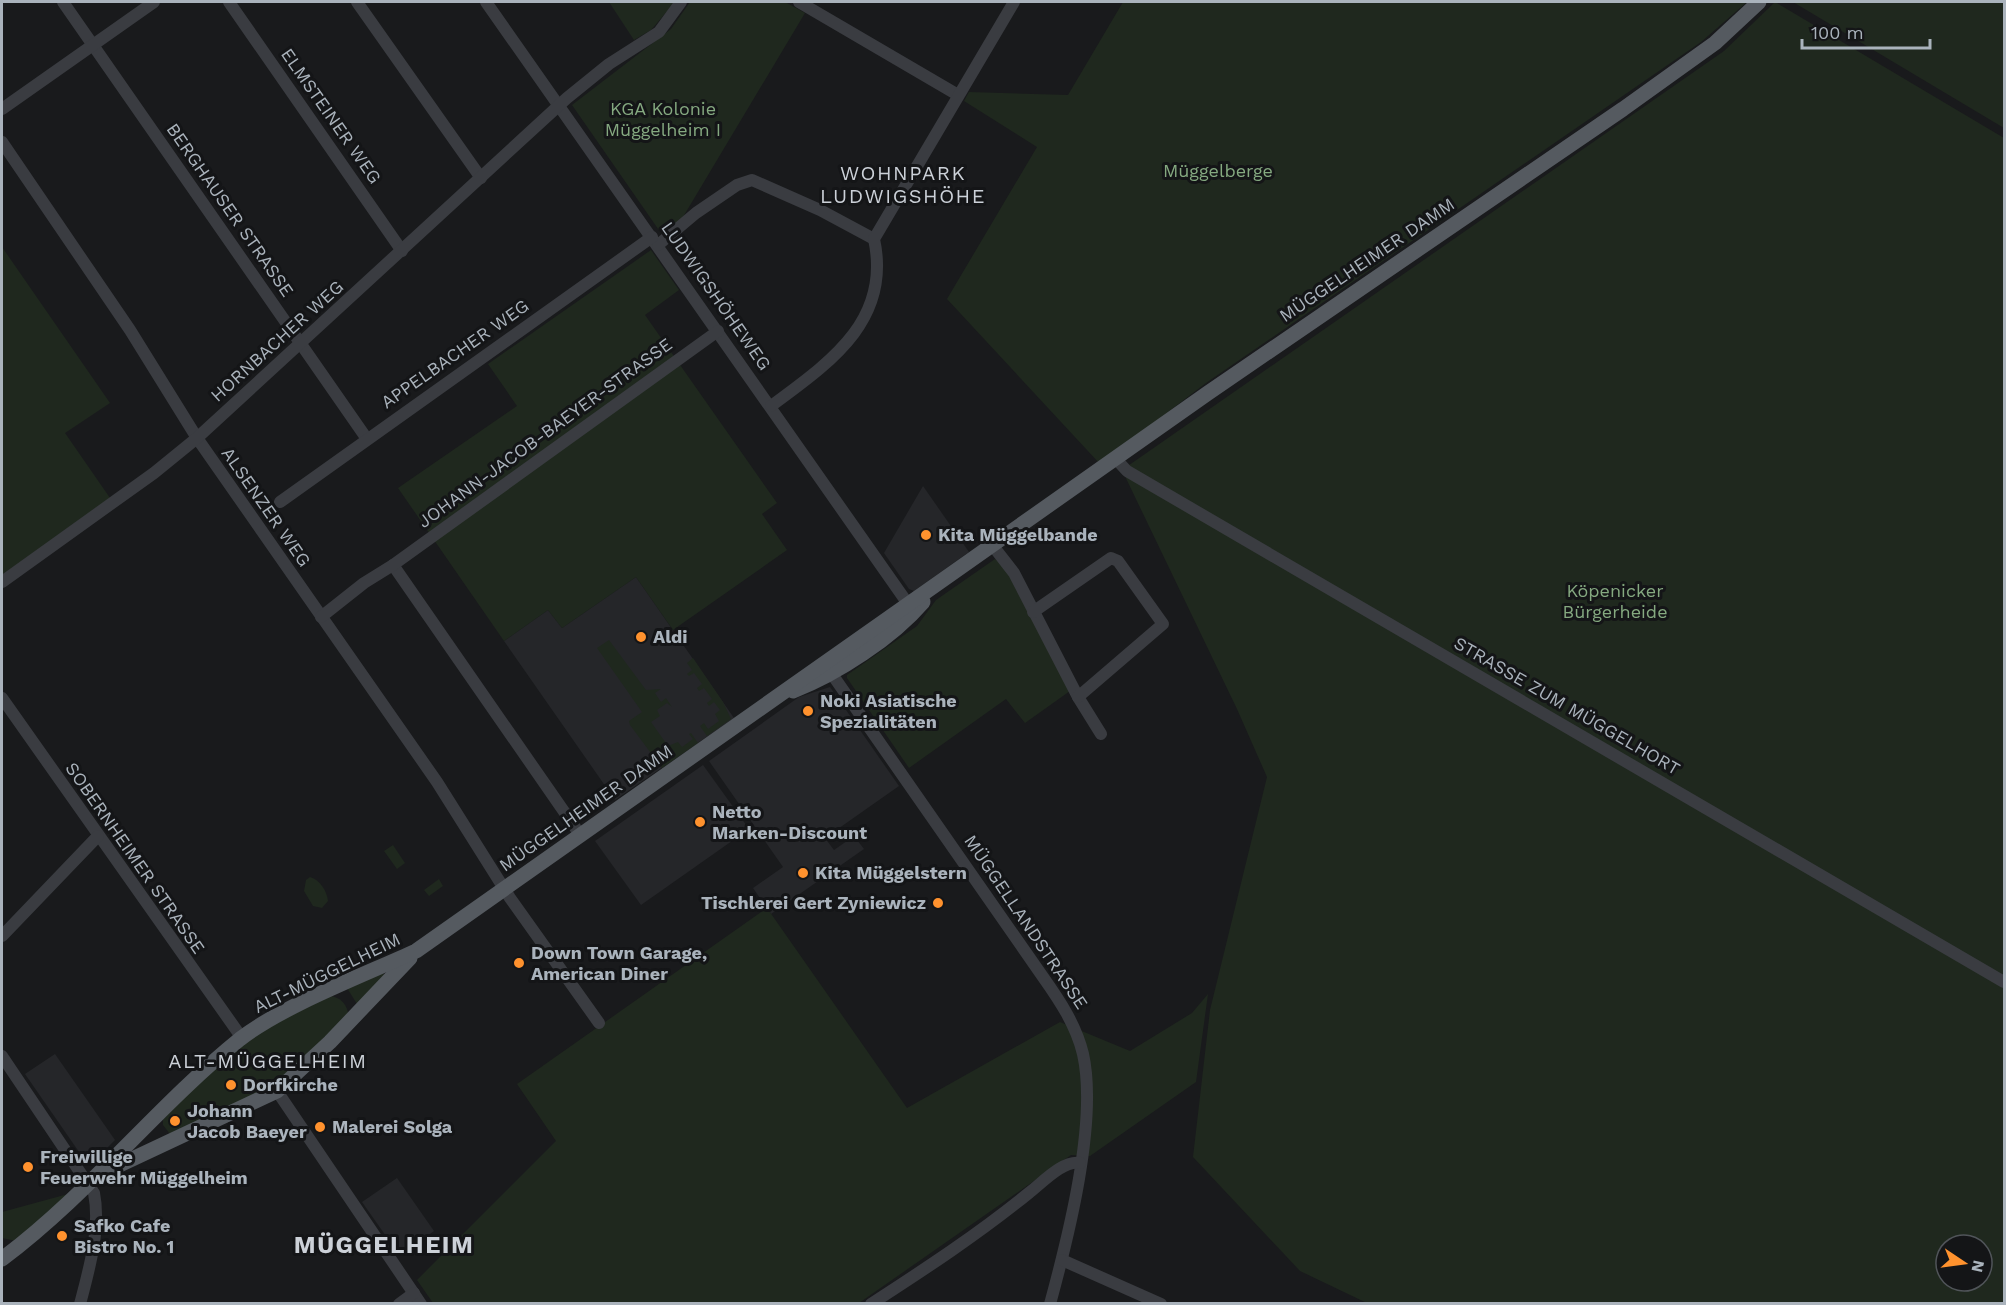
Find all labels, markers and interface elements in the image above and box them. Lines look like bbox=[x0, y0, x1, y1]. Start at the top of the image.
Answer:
scale bar bbox=[1802, 12, 1930, 50]
text: 100 m bbox=[1811, 22, 1864, 43]
street label: ELMSTEINER WEG bbox=[277, 44, 386, 187]
park label: KGA Kolonie Müggelheim I bbox=[605, 98, 721, 140]
street label: BERGHAUSER STRASSE bbox=[162, 119, 298, 300]
park label: Müggelberge bbox=[1163, 160, 1273, 181]
district label: WOHNPARK LUDWIGSHÖHE bbox=[820, 161, 986, 208]
street label: MÜGGELHEIMER DAMM bbox=[1275, 193, 1458, 326]
street label: LUDWIGSHÖHEWEG bbox=[657, 218, 776, 374]
street label: HORNBACHER WEG bbox=[206, 276, 347, 406]
street label: APPELBACHER WEG bbox=[377, 295, 533, 413]
street label: JOHANN-JACOB-BAEYER-STRASSE bbox=[414, 333, 676, 532]
street label: ALSENZER WEG bbox=[217, 443, 315, 570]
place label: Kita Müggelbande bbox=[938, 524, 1098, 545]
marker: Kita Müggelbande bbox=[919, 528, 933, 542]
park label: Köpenicker Bürgerheide bbox=[1562, 580, 1668, 622]
place label: Aldi bbox=[653, 626, 688, 647]
marker: Aldi bbox=[634, 630, 648, 644]
street label: STRASSE ZUM MÜGGELHORT bbox=[1451, 632, 1684, 779]
place label: Noki Asiatische Spezialitäten bbox=[820, 690, 957, 732]
marker: Noki Asiatische Spezialitäten bbox=[801, 704, 815, 718]
street label: MÜGGELHEIMER DAMM bbox=[495, 740, 676, 875]
street label: SOBERNHEIMER STRASSE bbox=[61, 758, 210, 957]
place label: Netto Marken-Discount bbox=[712, 801, 867, 843]
marker: Netto Marken-Discount bbox=[693, 815, 707, 829]
street label: MÜGGELLANDSTRASSE bbox=[960, 831, 1093, 1013]
place label: Kita Müggelstern bbox=[815, 862, 967, 883]
marker: Kita Müggelstern bbox=[796, 866, 810, 880]
place label: Tischlerei Gert Zyniewicz bbox=[701, 892, 926, 913]
marker: Tischlerei Gert Zyniewicz bbox=[931, 896, 945, 910]
street label: ALT-MÜGGELHEIM bbox=[250, 928, 404, 1017]
place label: Down Town Garage, American Diner bbox=[531, 942, 707, 984]
marker: Down Town Garage, American Diner bbox=[512, 956, 526, 970]
district label: ALT-MÜGGELHEIM bbox=[168, 1049, 368, 1073]
place label: Dorfkirche bbox=[243, 1074, 338, 1095]
marker: Dorfkirche bbox=[224, 1078, 238, 1092]
place label: Johann Jacob Baeyer bbox=[187, 1100, 307, 1142]
marker: Johann Jacob Baeyer bbox=[168, 1114, 182, 1128]
place label: Malerei Solga bbox=[332, 1116, 453, 1137]
marker: Malerei Solga bbox=[313, 1120, 327, 1134]
place label: Freiwillige Feuerwehr Müggelheim bbox=[40, 1146, 248, 1188]
marker: Freiwillige Feuerwehr Müggelheim bbox=[21, 1160, 35, 1174]
place label: Safko Cafe Bistro No. 1 bbox=[74, 1215, 174, 1257]
marker: Safko Cafe Bistro No. 1 bbox=[55, 1229, 69, 1243]
district label: MÜGGELHEIM bbox=[294, 1231, 474, 1259]
north arrow bbox=[1934, 1233, 1994, 1293]
text: N bbox=[1968, 1258, 1989, 1274]

